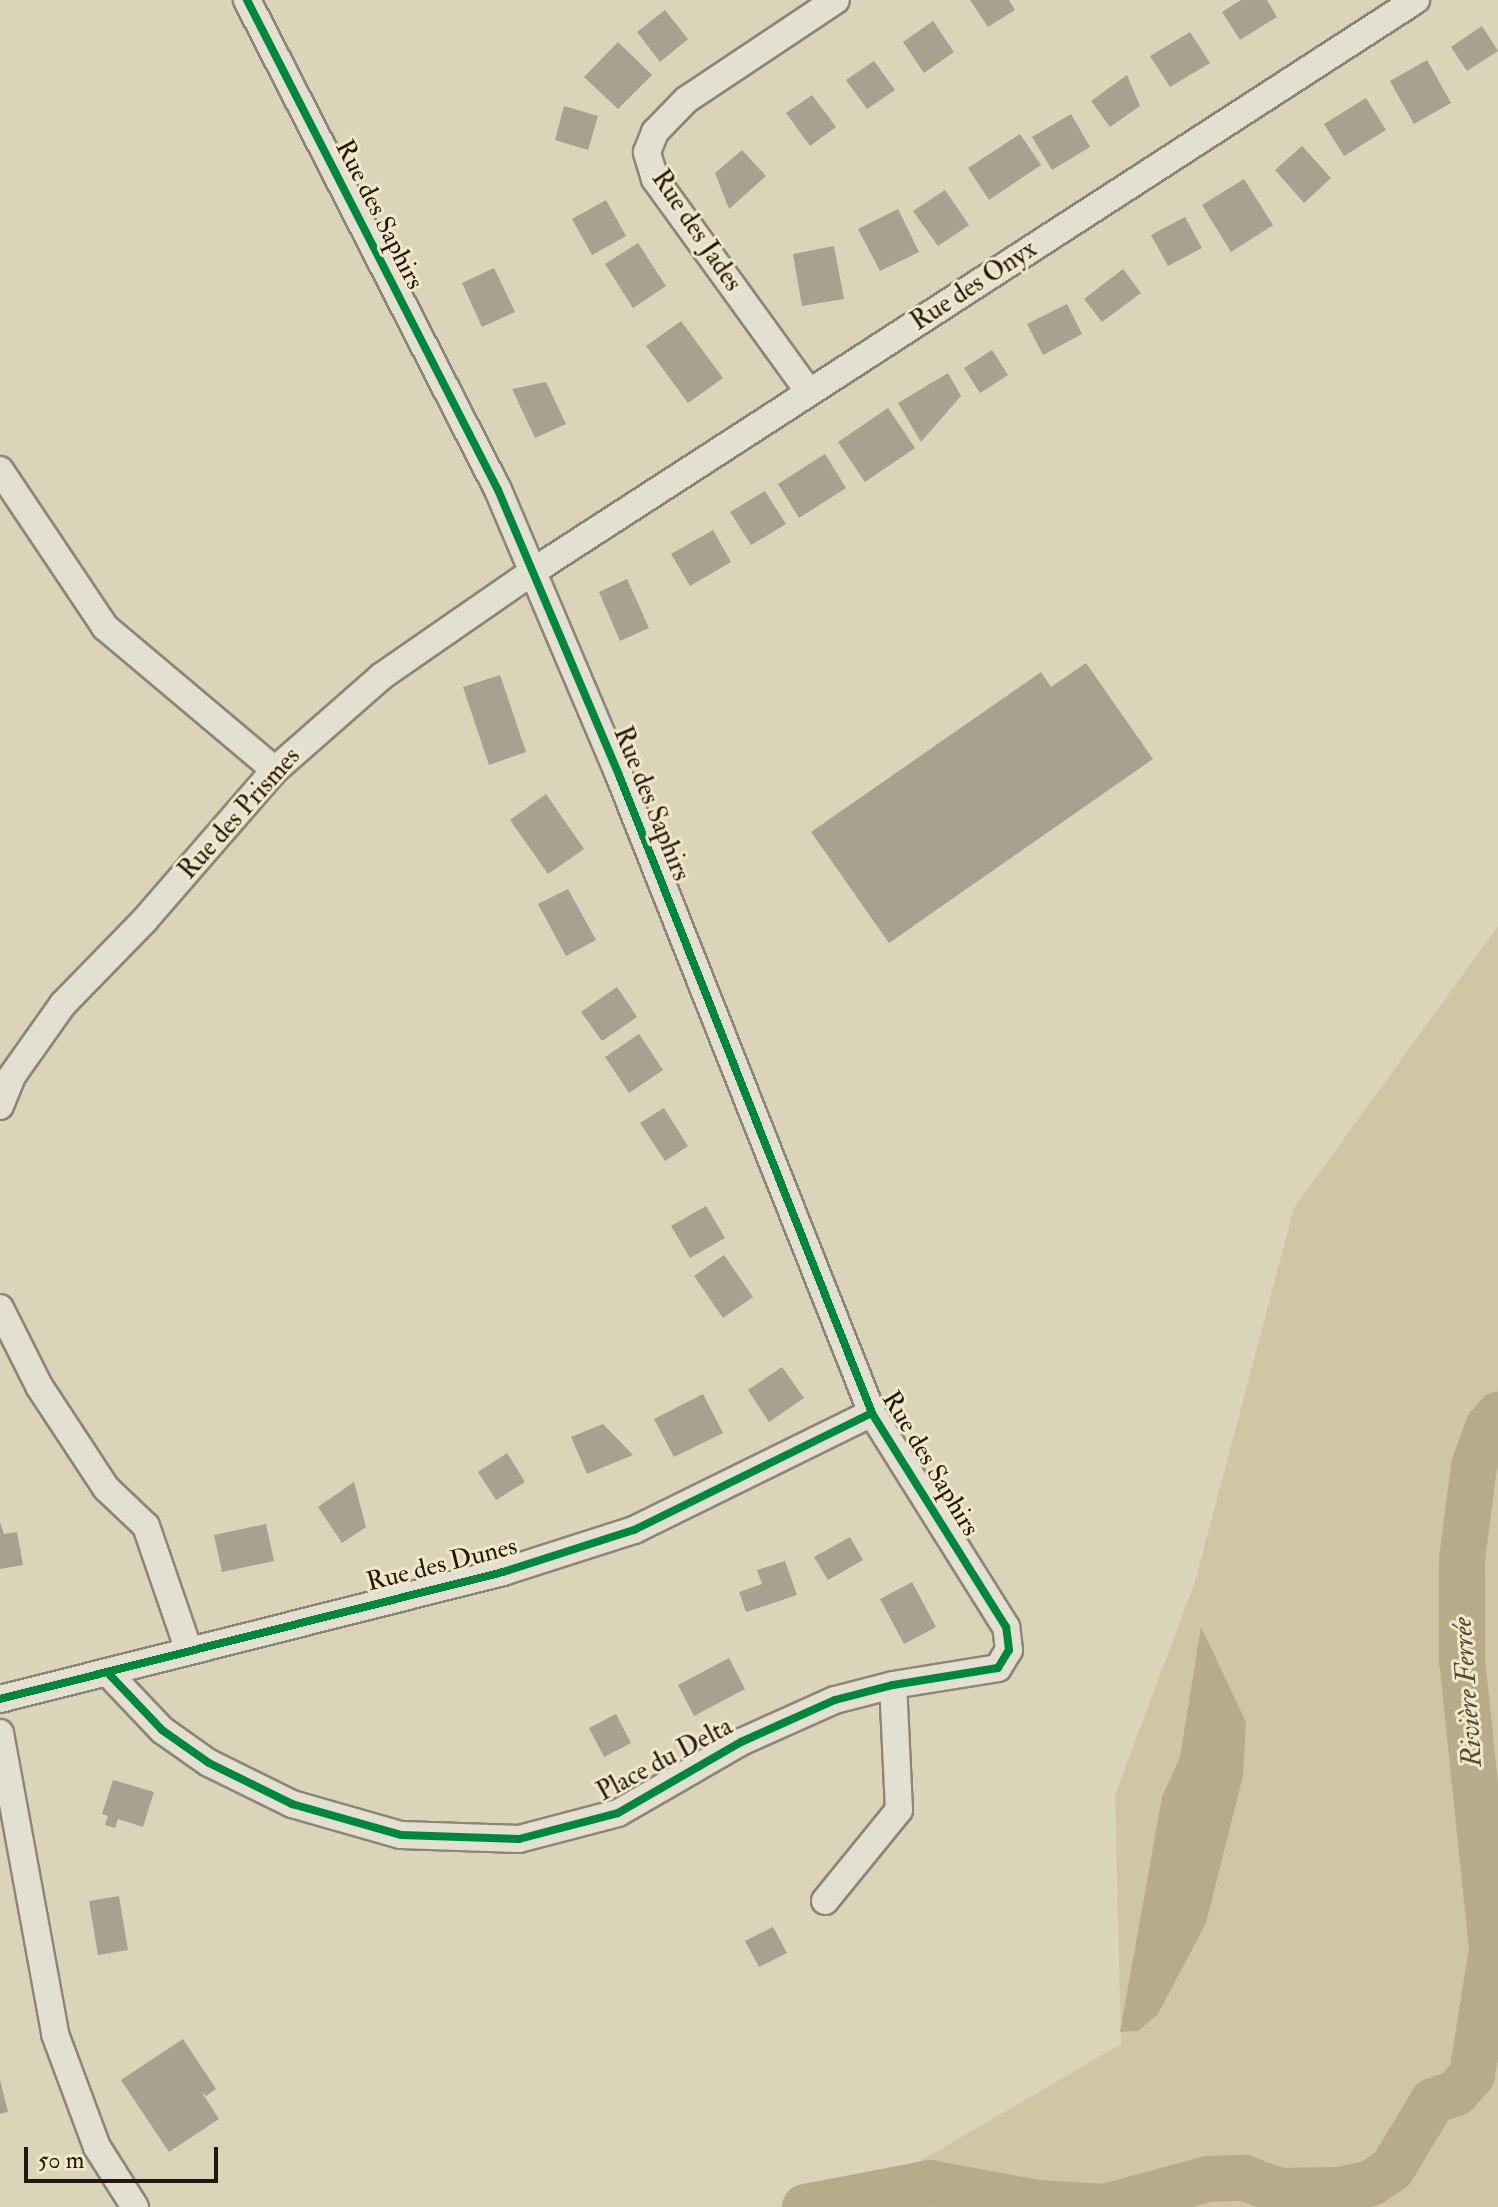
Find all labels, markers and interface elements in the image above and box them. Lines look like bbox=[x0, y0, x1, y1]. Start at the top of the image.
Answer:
street label: Rue des Saphirs bbox=[328, 135, 430, 295]
street label: Rue des Jades bbox=[644, 164, 748, 298]
street label: Rue des Onyx bbox=[905, 234, 1043, 338]
street label: Rue des Saphirs bbox=[606, 722, 696, 886]
street label: Rue des Prismes bbox=[173, 742, 307, 886]
street label: Rue des Saphirs bbox=[875, 1386, 985, 1542]
street label: Rue des Dunes bbox=[364, 1531, 520, 1599]
water label: Rivière Ferrée bbox=[1446, 1616, 1490, 1768]
street label: Place du Delta bbox=[592, 1711, 738, 1809]
scale bar bbox=[28, 2131, 222, 2181]
text: 50 m bbox=[38, 2145, 84, 2176]

